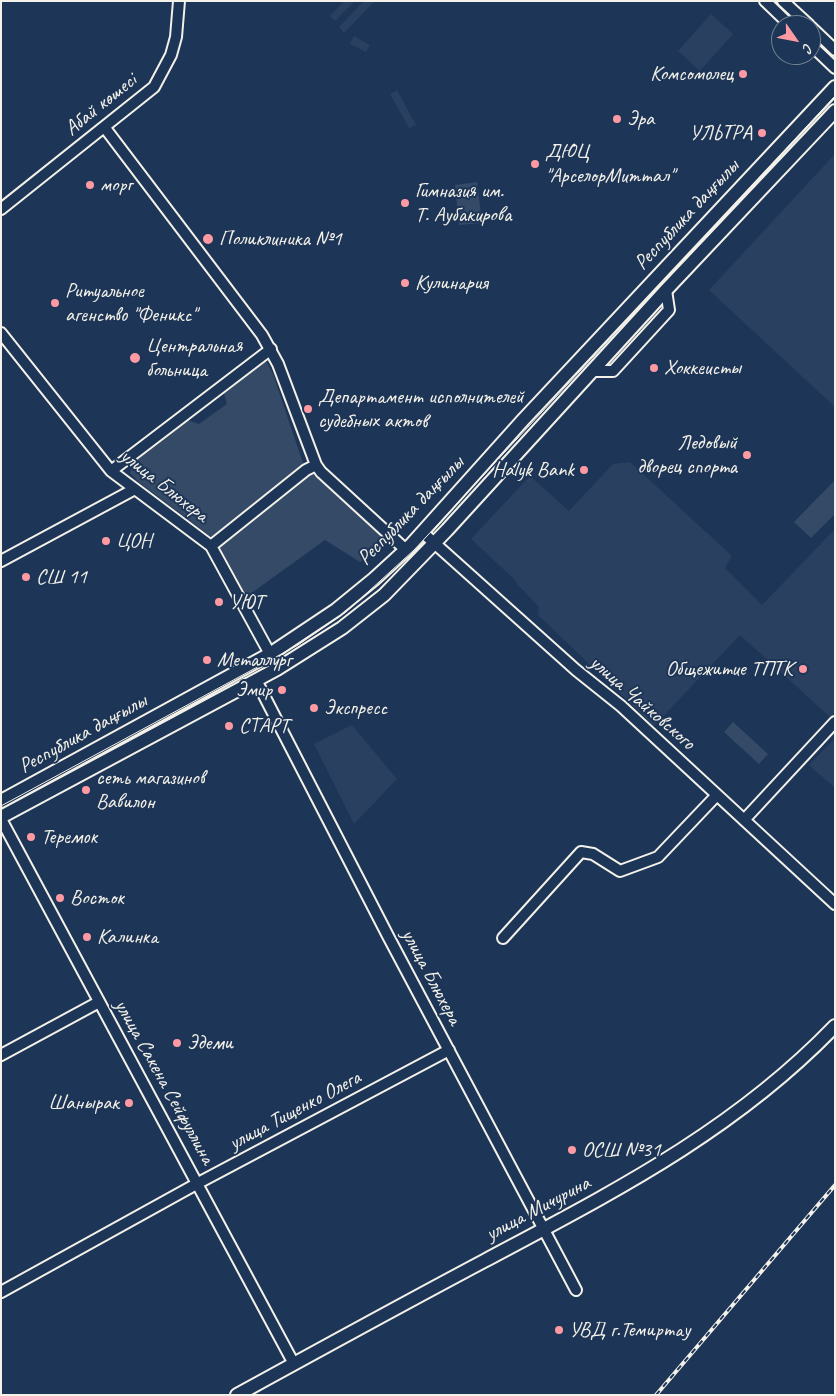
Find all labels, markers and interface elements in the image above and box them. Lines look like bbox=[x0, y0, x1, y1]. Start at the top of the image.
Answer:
north arrow bbox=[771, 15, 821, 65]
text: С bbox=[799, 40, 817, 55]
place label: Комсомолец bbox=[650, 61, 733, 87]
street label: Абай көшесі bbox=[60, 68, 142, 142]
marker: Комсомолец bbox=[737, 68, 749, 80]
place label: Эра bbox=[627, 106, 654, 132]
marker: Эра bbox=[611, 113, 623, 125]
place label: УЛЬТРА bbox=[689, 120, 752, 146]
marker: УЛЬТРА bbox=[756, 127, 768, 139]
place label: ДЮЦ "АрселорМиттал" bbox=[545, 139, 674, 189]
street label: Республика даңғылы bbox=[629, 154, 745, 276]
marker: ДЮЦ "АрселорМиттал" bbox=[529, 158, 541, 170]
place label: морг bbox=[100, 172, 132, 198]
place label: Гимназия им. Т. Аубакирова bbox=[415, 178, 511, 228]
marker: морг bbox=[84, 179, 96, 191]
marker: Гимназия им. Т. Аубакирова bbox=[399, 197, 411, 209]
place label: Поликлиника №1 bbox=[219, 226, 342, 252]
marker: Поликлиника №1 bbox=[201, 232, 215, 246]
place label: Кулинария bbox=[415, 270, 488, 296]
marker: Кулинария bbox=[399, 277, 411, 289]
place label: Ритуальное агенство "Феникс" bbox=[65, 278, 196, 328]
marker: Ритуальное агенство "Феникс" bbox=[49, 297, 61, 309]
place label: Центральная больница bbox=[146, 333, 242, 383]
marker: Центральная больница bbox=[128, 351, 142, 365]
place label: Хоккеисты bbox=[664, 355, 741, 381]
marker: Хоккеисты bbox=[648, 362, 660, 374]
place label: Департамент исполнителей судебных актов bbox=[318, 384, 524, 434]
marker: Департамент исполнителей судебных актов bbox=[302, 403, 314, 415]
place label: Ледовый дворец спорта bbox=[637, 430, 737, 480]
street label: улица Блюхера bbox=[115, 444, 213, 528]
marker: Ледовый дворец спорта bbox=[741, 449, 753, 461]
street label: Республика даңғылы bbox=[353, 451, 469, 571]
place label: Halyk Bank bbox=[492, 457, 574, 483]
marker: Halyk Bank bbox=[578, 464, 590, 476]
place label: ЦОН bbox=[116, 528, 151, 554]
marker: ЦОН bbox=[100, 535, 112, 547]
place label: СШ 11 bbox=[36, 564, 87, 590]
marker: СШ 11 bbox=[20, 571, 32, 583]
place label: УЮТ bbox=[229, 589, 264, 615]
marker: УЮТ bbox=[213, 596, 225, 608]
place label: Металлург bbox=[217, 647, 291, 673]
street label: улица Чайковского bbox=[584, 650, 700, 756]
marker: Металлург bbox=[201, 654, 213, 666]
place label: Общежитие ТПТК bbox=[666, 656, 793, 682]
marker: Общежитие ТПТК bbox=[797, 663, 809, 675]
place label: Эмир bbox=[236, 677, 272, 703]
marker: Эмир bbox=[276, 684, 288, 696]
street label: Республика даңғылы bbox=[15, 688, 151, 780]
place label: Экспресс bbox=[324, 695, 387, 721]
marker: Экспресс bbox=[308, 702, 320, 714]
place label: СТАРТ bbox=[239, 713, 289, 739]
marker: СТАРТ bbox=[223, 720, 235, 732]
place label: сеть магазинов Вавилон bbox=[96, 765, 205, 815]
marker: сеть магазинов Вавилон bbox=[80, 784, 92, 796]
place label: Теремок bbox=[41, 824, 97, 850]
marker: Теремок bbox=[25, 831, 37, 843]
place label: Восток bbox=[70, 885, 124, 911]
marker: Восток bbox=[54, 892, 66, 904]
place label: Калинка bbox=[97, 924, 158, 950]
street label: улица Блюхера bbox=[395, 925, 467, 1029]
marker: Калинка bbox=[81, 931, 93, 943]
street label: улица Сакена Сейфуллина bbox=[108, 995, 220, 1169]
place label: Эдеми bbox=[187, 1030, 233, 1056]
marker: Эдеми bbox=[171, 1037, 183, 1049]
street label: улица Тищенко Олега bbox=[225, 1066, 365, 1156]
place label: Шанырак bbox=[48, 1090, 119, 1116]
marker: Шанырак bbox=[123, 1097, 135, 1109]
place label: ОСШ №31 bbox=[582, 1137, 661, 1163]
marker: ОСШ №31 bbox=[566, 1144, 578, 1156]
street label: улица Мичурина bbox=[481, 1171, 595, 1247]
place label: УВД г.Темиртау bbox=[569, 1317, 690, 1343]
marker: УВД г.Темиртау bbox=[553, 1324, 565, 1336]

